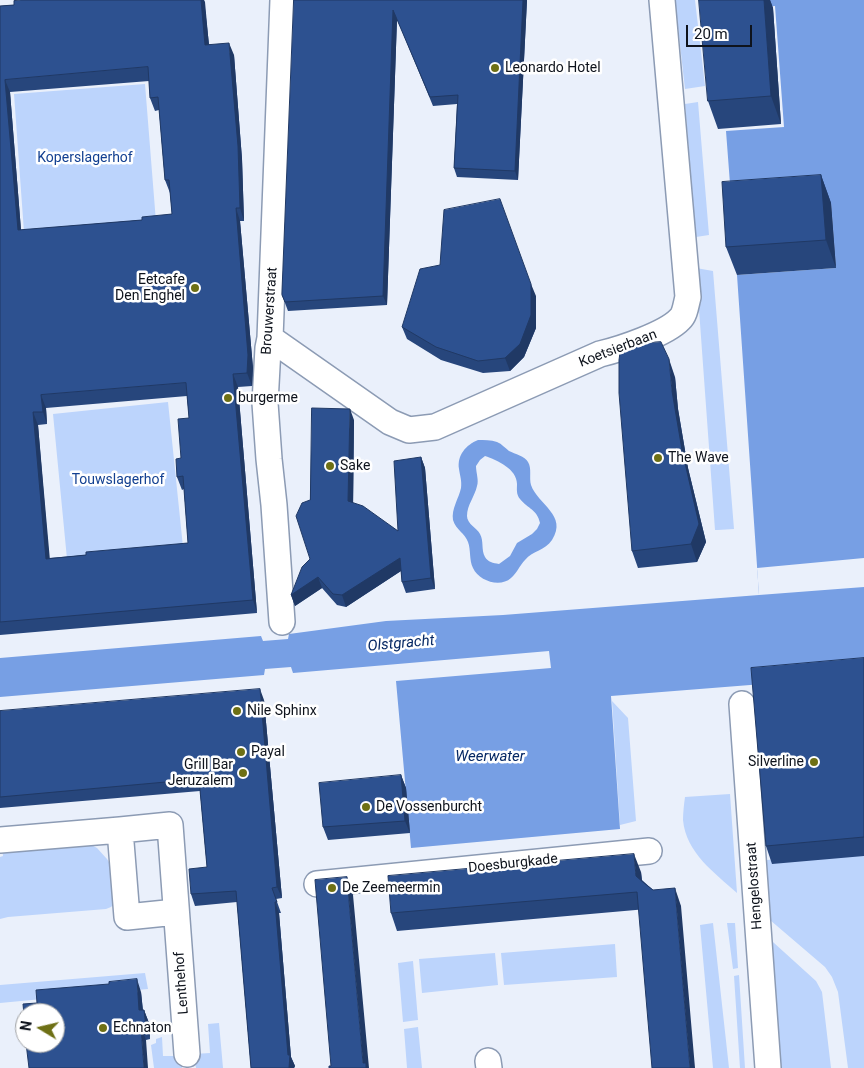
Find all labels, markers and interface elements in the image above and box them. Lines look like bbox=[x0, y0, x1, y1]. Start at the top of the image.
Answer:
scale bar bbox=[689, 15, 755, 47]
text: 20 m bbox=[694, 25, 728, 43]
place label: Leonardo Hotel bbox=[505, 60, 601, 76]
marker: Leonardo Hotel bbox=[489, 62, 501, 74]
park label: Koperslagerhof bbox=[37, 150, 133, 166]
street label: Brouwerstraat bbox=[259, 267, 281, 355]
place label: Eetcafe Den Enghel bbox=[115, 272, 185, 304]
marker: Eetcafe Den Enghel bbox=[189, 282, 201, 294]
street label: Koetsierbaan bbox=[577, 326, 659, 372]
place label: burgerme bbox=[238, 390, 298, 406]
marker: burgerme bbox=[222, 392, 234, 404]
place label: The Wave bbox=[668, 450, 729, 466]
marker: The Wave bbox=[652, 452, 664, 464]
place label: Sake bbox=[340, 458, 370, 474]
marker: Sake bbox=[324, 460, 336, 472]
park label: Touwslagerhof bbox=[72, 472, 164, 488]
water label: Olstgracht bbox=[367, 632, 435, 656]
place label: Nile Sphinx bbox=[247, 703, 317, 719]
marker: Nile Sphinx bbox=[231, 705, 243, 717]
place label: Payal bbox=[251, 744, 285, 760]
marker: Payal bbox=[235, 746, 247, 758]
water label: Weerwater bbox=[455, 748, 525, 766]
place label: Silverline bbox=[748, 754, 804, 770]
marker: Silverline bbox=[808, 756, 820, 768]
place label: Grill Bar Jeruzalem bbox=[168, 757, 233, 790]
marker: Grill Bar Jeruzalem bbox=[237, 767, 249, 779]
place label: De Vossenburcht bbox=[376, 799, 482, 815]
marker: De Vossenburcht bbox=[360, 801, 372, 813]
street label: Hengelostraat bbox=[744, 842, 766, 930]
street label: Doesburgkade bbox=[467, 851, 559, 877]
place label: De Zeemeermin bbox=[342, 880, 440, 896]
marker: De Zeemeermin bbox=[326, 882, 338, 894]
street label: Lenthehof bbox=[171, 951, 193, 1015]
north arrow bbox=[15, 1003, 65, 1053]
text: N bbox=[17, 1020, 35, 1032]
place label: Echnaton bbox=[113, 1020, 171, 1036]
marker: Echnaton bbox=[97, 1022, 109, 1034]

